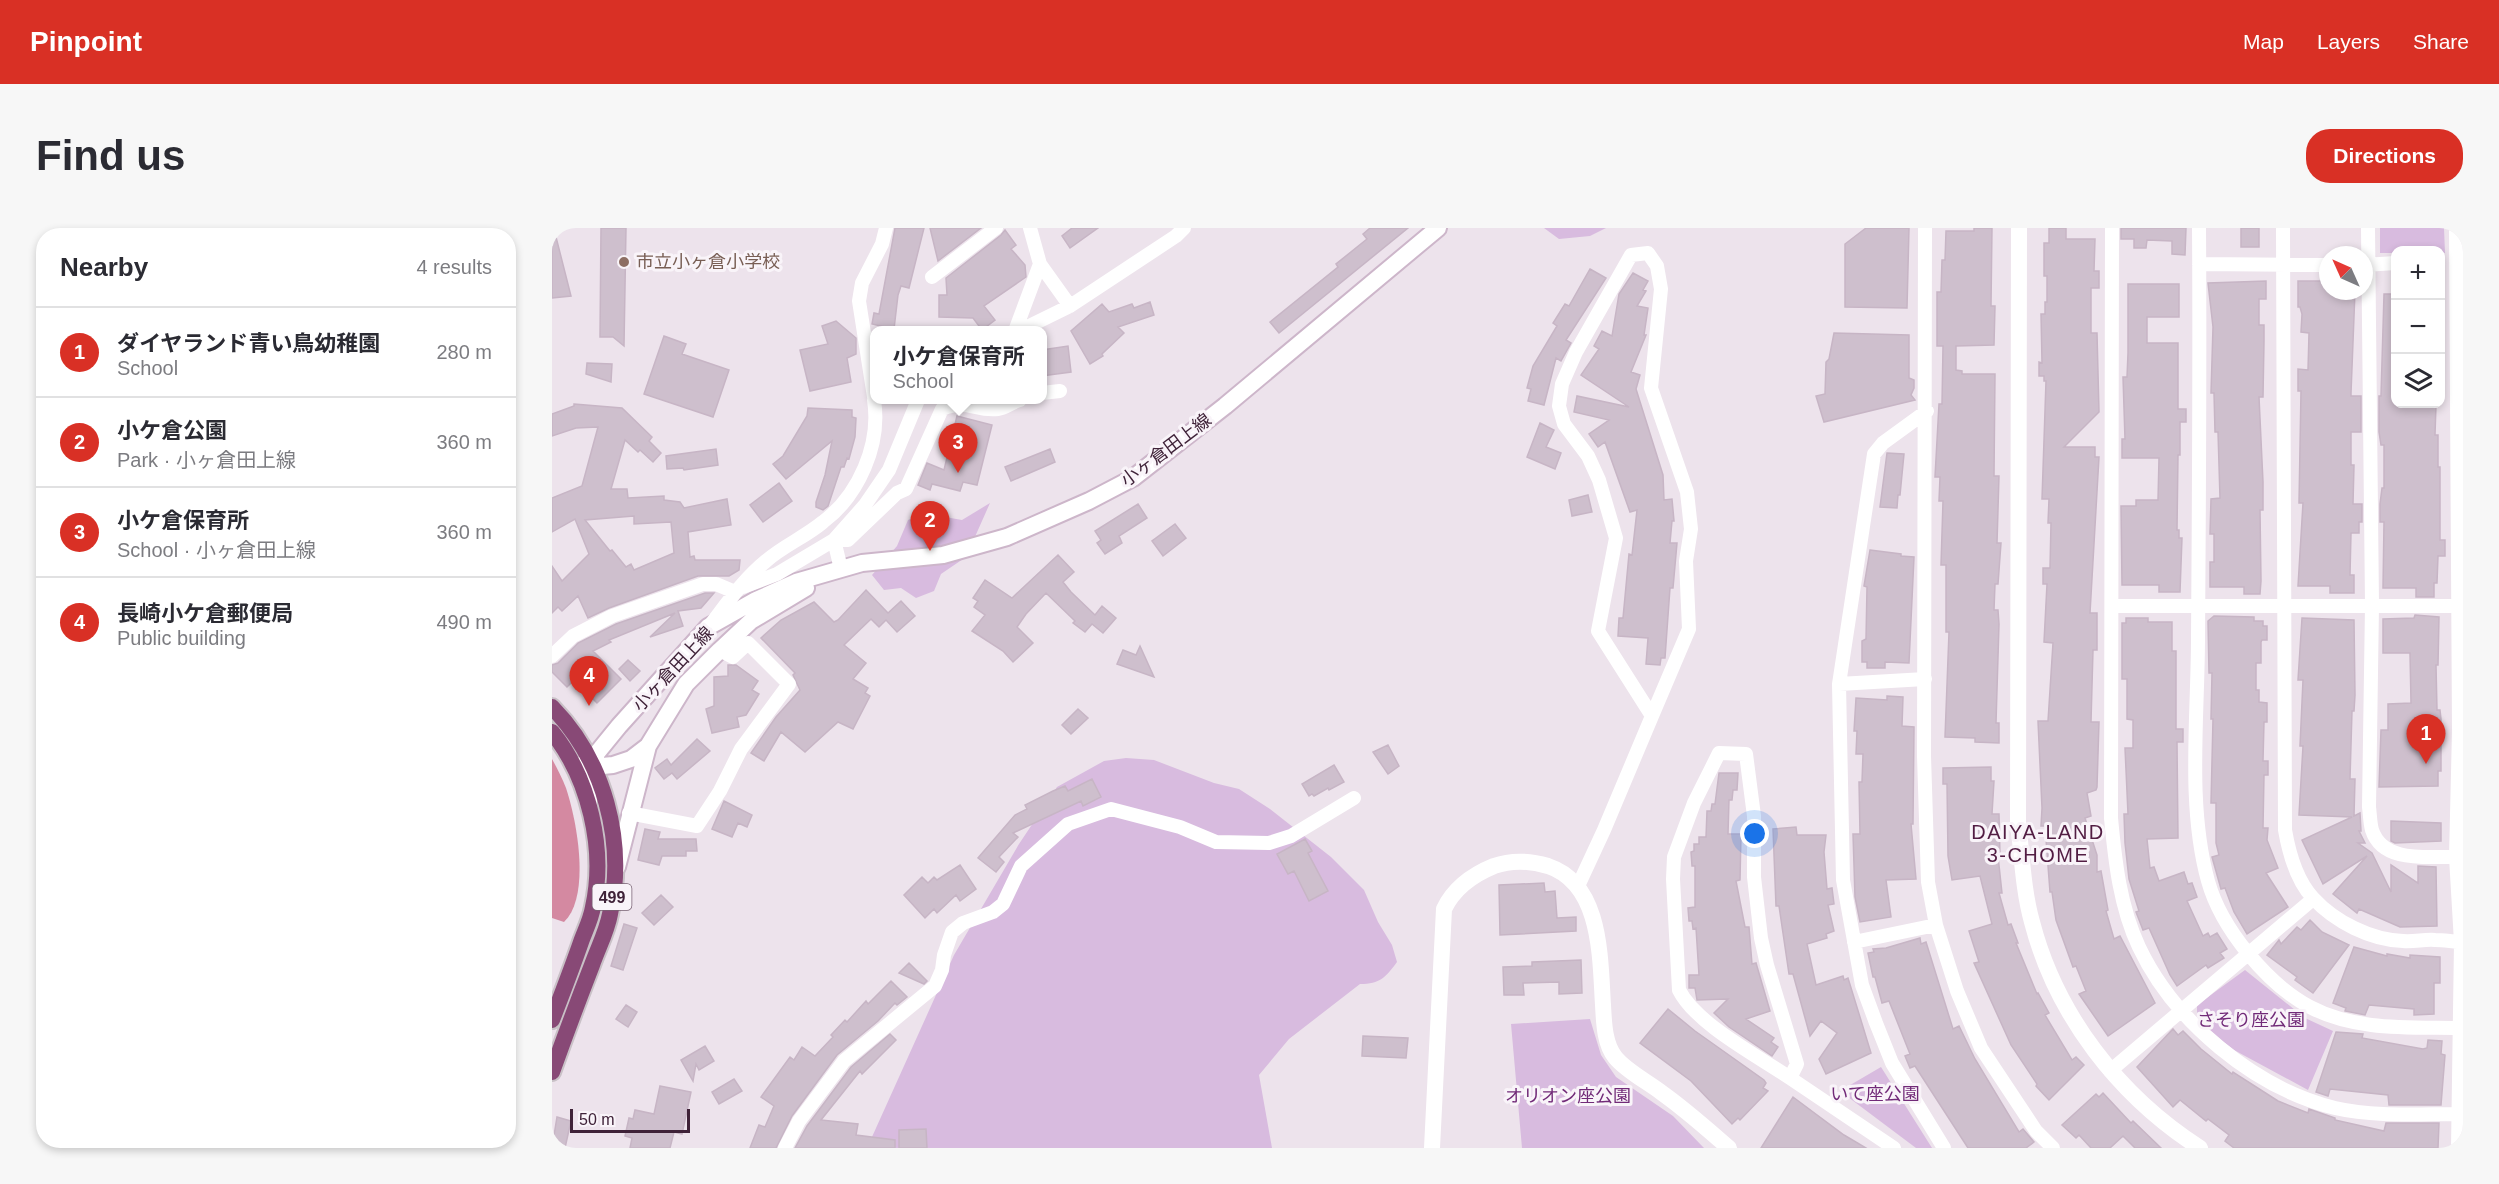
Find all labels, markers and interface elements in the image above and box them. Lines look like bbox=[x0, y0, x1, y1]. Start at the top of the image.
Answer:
text: Pinpoint bbox=[30, 26, 142, 57]
text: Map bbox=[2243, 30, 2284, 53]
text: Layers bbox=[2317, 30, 2380, 53]
text: Share bbox=[2413, 30, 2469, 53]
button: Directions bbox=[2306, 129, 2463, 183]
text: Find us bbox=[36, 132, 185, 179]
north arrow bbox=[2319, 246, 2373, 300]
map controls bbox=[2391, 246, 2445, 408]
button: + bbox=[2391, 246, 2445, 300]
text: Nearby bbox=[60, 252, 148, 282]
place label: 市立小ヶ倉小学校 bbox=[636, 252, 780, 272]
marker: 市立小ヶ倉小学校 bbox=[617, 255, 631, 269]
text: 4 results bbox=[416, 256, 492, 278]
button: − bbox=[2391, 300, 2445, 354]
popup bbox=[870, 326, 1047, 404]
text: ダイヤランド青い鳥幼稚園 bbox=[117, 331, 380, 356]
text: 1 bbox=[74, 341, 85, 363]
text: 280 m bbox=[436, 341, 492, 363]
text: 小ケ倉保育所 bbox=[892, 344, 1025, 369]
button: layers bbox=[2391, 354, 2445, 408]
text: School bbox=[117, 357, 178, 379]
text: School bbox=[892, 370, 954, 392]
street label: 小ヶ倉田上線 bbox=[1117, 410, 1215, 490]
text: 小ケ倉公園 bbox=[117, 418, 227, 443]
pin: 3 bbox=[938, 424, 978, 473]
text: 2 bbox=[74, 431, 85, 453]
text: 360 m bbox=[436, 431, 492, 453]
text: Park · 小ヶ倉田上線 bbox=[117, 449, 296, 471]
pin: 2 bbox=[910, 502, 950, 551]
text: 小ケ倉保育所 bbox=[117, 508, 249, 533]
text: 3 bbox=[74, 521, 85, 543]
text: 360 m bbox=[436, 521, 492, 543]
text: School · 小ヶ倉田上線 bbox=[117, 539, 316, 561]
text: 長崎小ケ倉郵便局 bbox=[117, 601, 293, 626]
text: 4 bbox=[74, 611, 85, 633]
text: 490 m bbox=[436, 611, 492, 633]
street label: 小ヶ倉田上線 bbox=[629, 623, 717, 715]
text: Public building bbox=[117, 627, 246, 649]
pin: 4 bbox=[570, 656, 609, 706]
pin: 1 bbox=[2406, 714, 2446, 764]
your location bbox=[1740, 819, 1769, 848]
district label: DAIYA-LAND 3-CHOME bbox=[1971, 821, 2105, 866]
road number: 499 bbox=[592, 884, 632, 910]
park label: さそり座公園 bbox=[2197, 1010, 2305, 1030]
park label: いて座公園 bbox=[1830, 1084, 1920, 1104]
park label: オリオン座公園 bbox=[1505, 1086, 1631, 1106]
scale bar bbox=[570, 1106, 690, 1134]
text: 50 m bbox=[579, 1111, 615, 1128]

